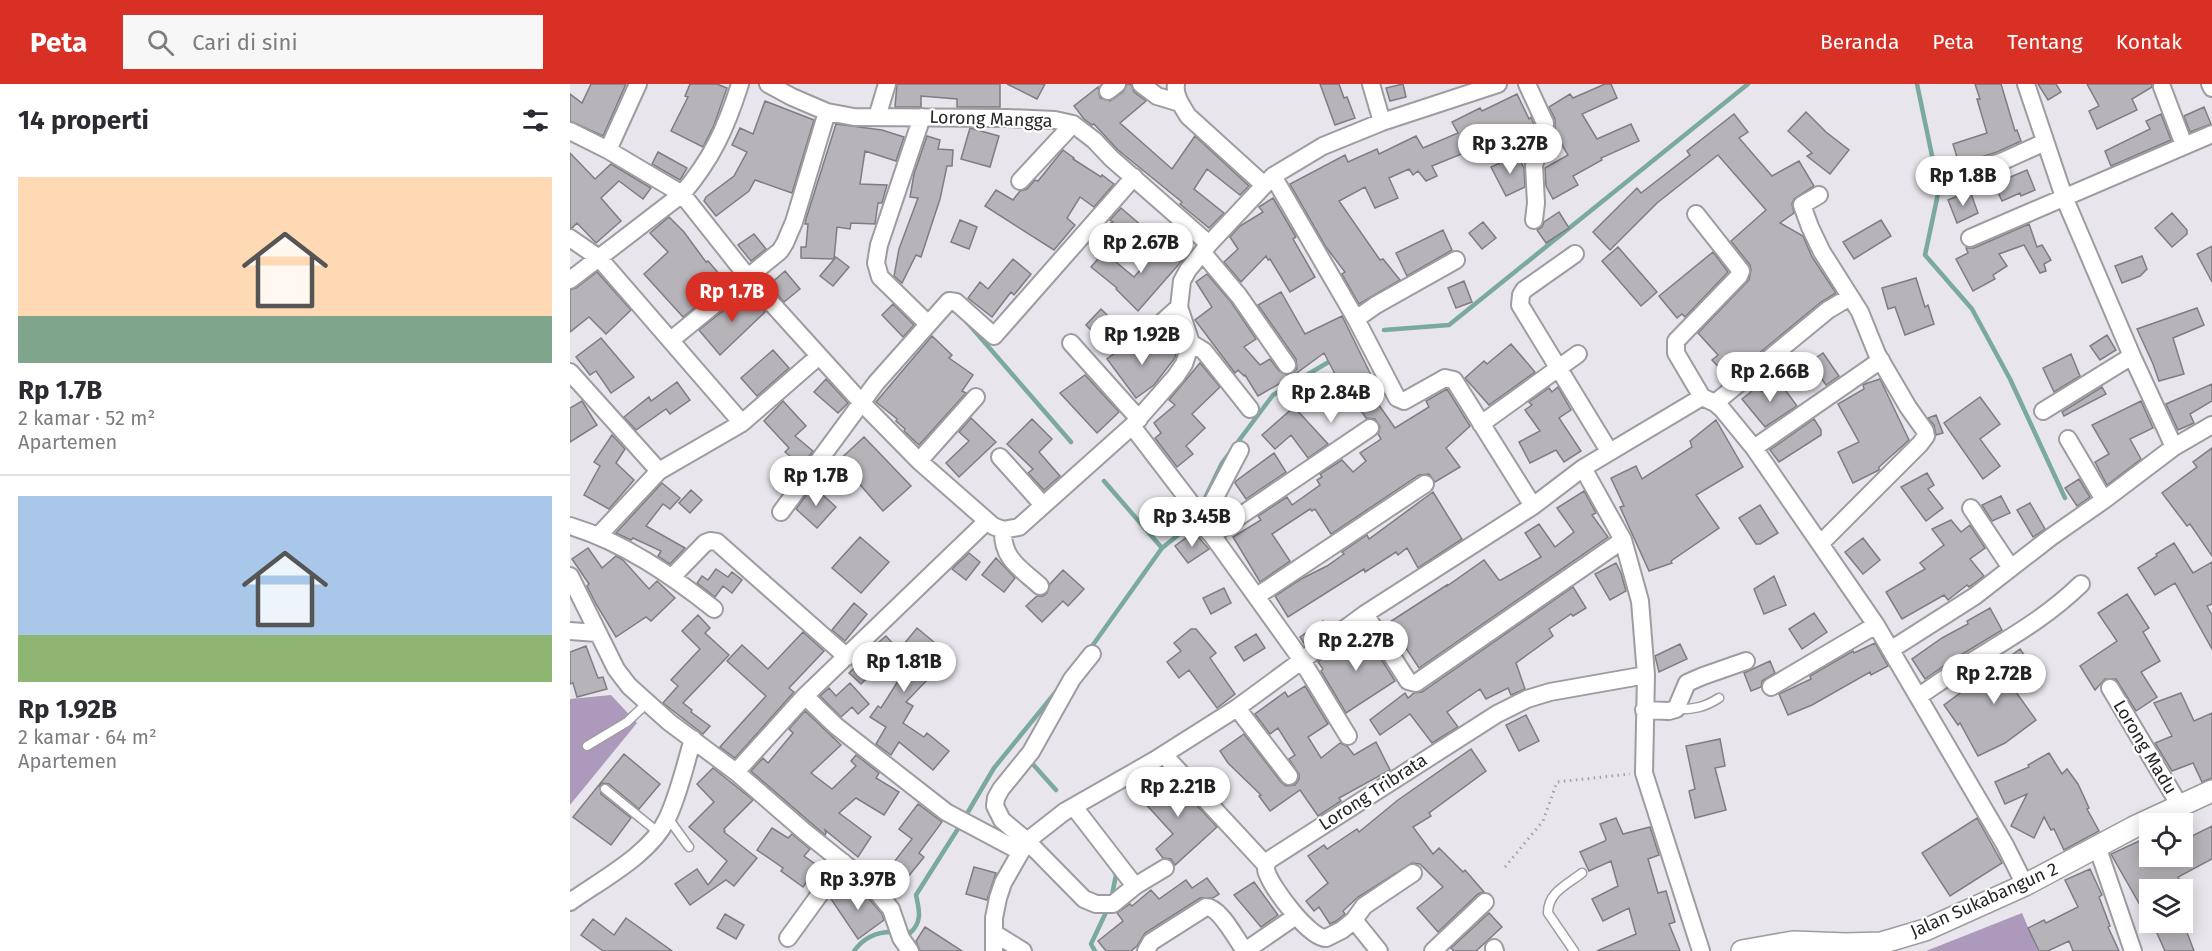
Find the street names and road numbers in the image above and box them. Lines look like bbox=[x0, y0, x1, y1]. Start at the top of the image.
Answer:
street label: Lorong Mangga bbox=[929, 106, 1053, 132]
street label: Lorong Madu bbox=[2108, 696, 2182, 798]
street label: Lorong Tribrata bbox=[1315, 749, 1431, 835]
street label: Jalan Sukabangun 2 bbox=[1907, 858, 2061, 942]

